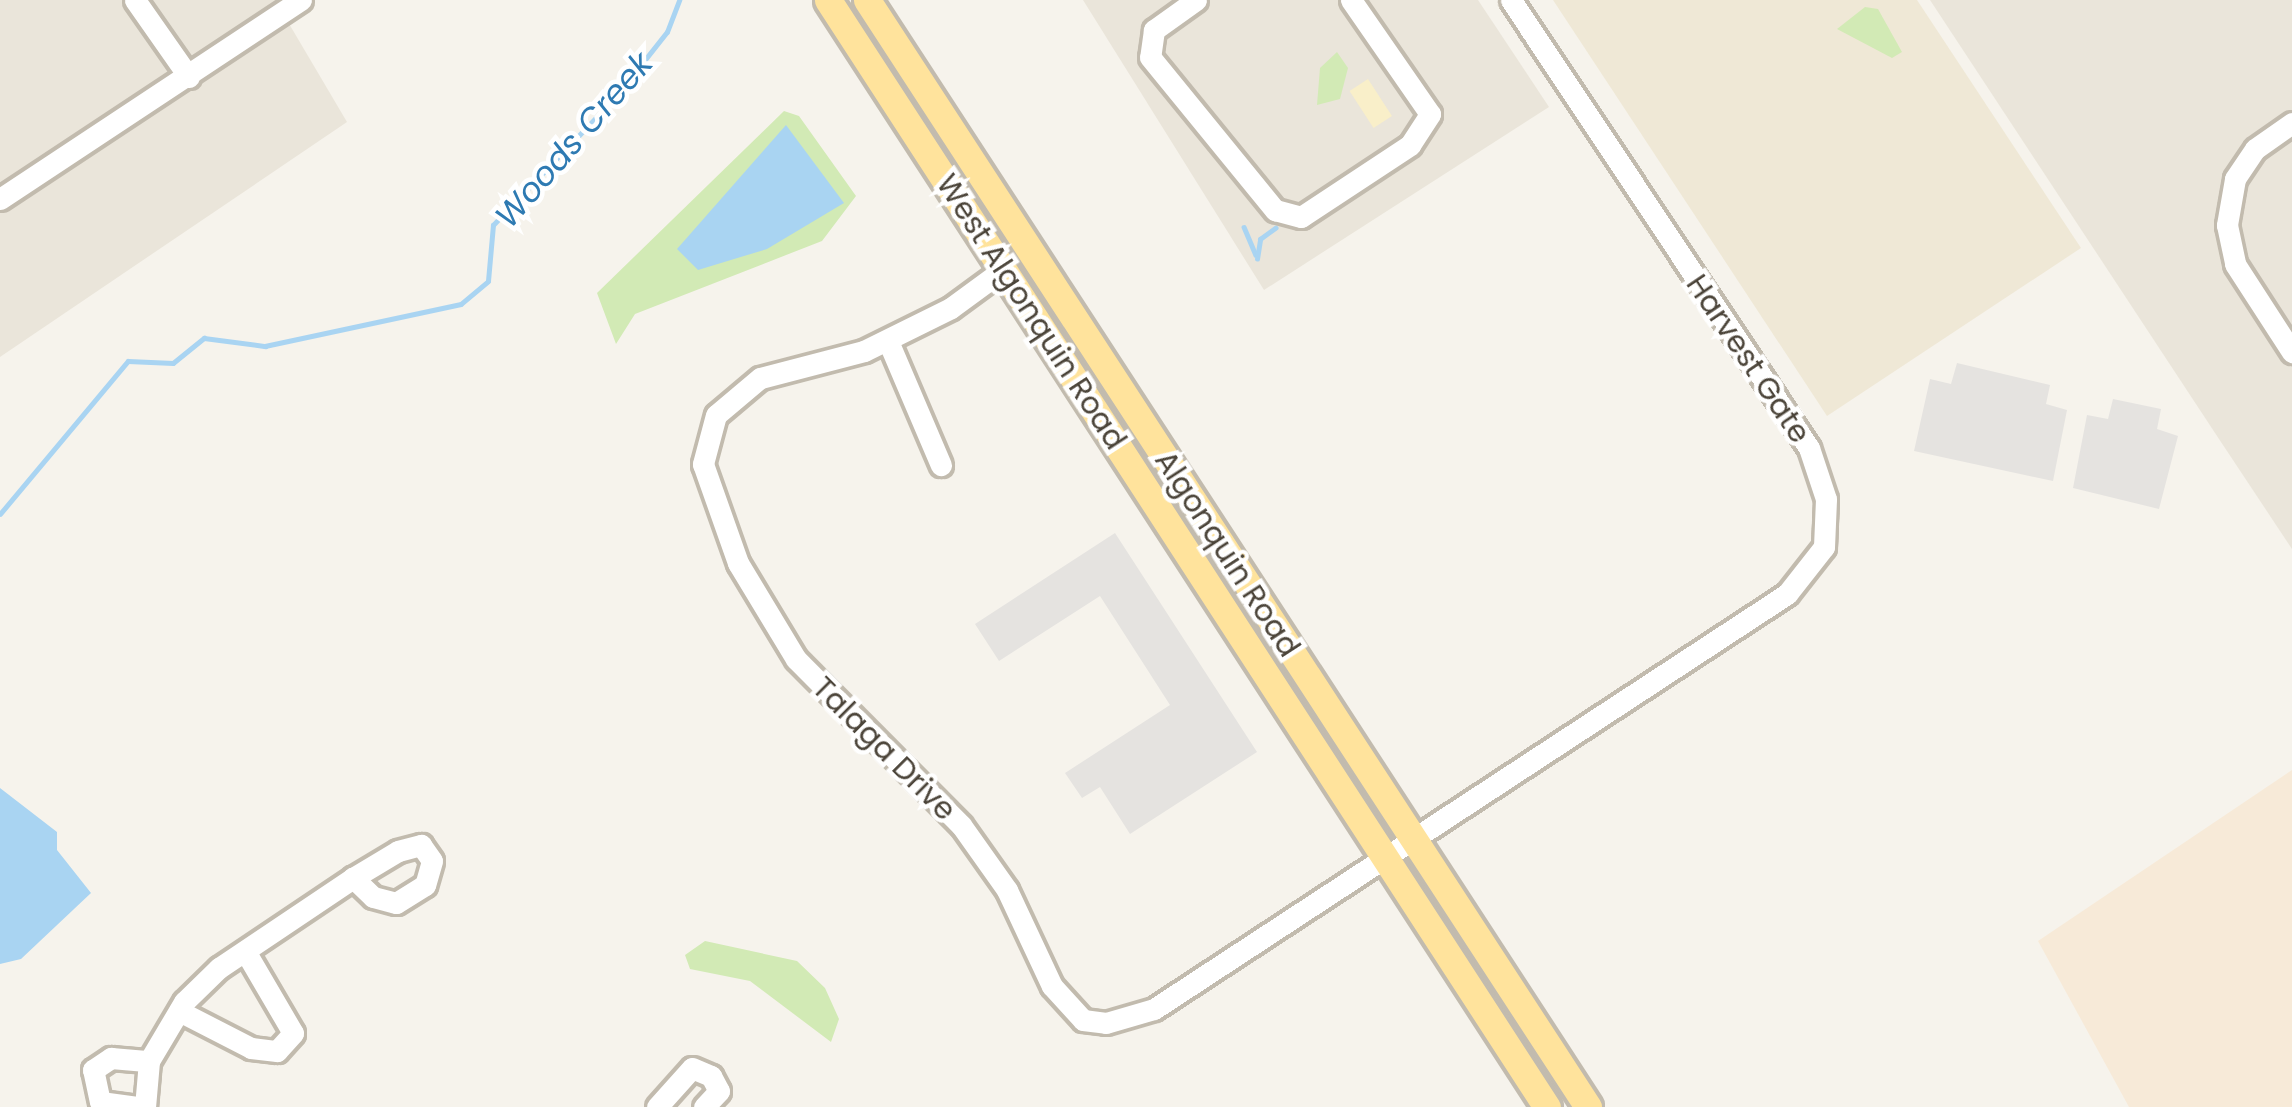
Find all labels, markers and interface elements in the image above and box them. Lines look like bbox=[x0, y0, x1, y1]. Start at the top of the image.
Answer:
water label: Woods Creek bbox=[487, 44, 661, 236]
street label: West Algonquin Road bbox=[929, 168, 1133, 456]
street label: Harvest Gate bbox=[1678, 268, 1818, 450]
street label: Algonquin Road bbox=[1147, 444, 1307, 664]
street label: Talaga Drive bbox=[805, 670, 963, 828]

